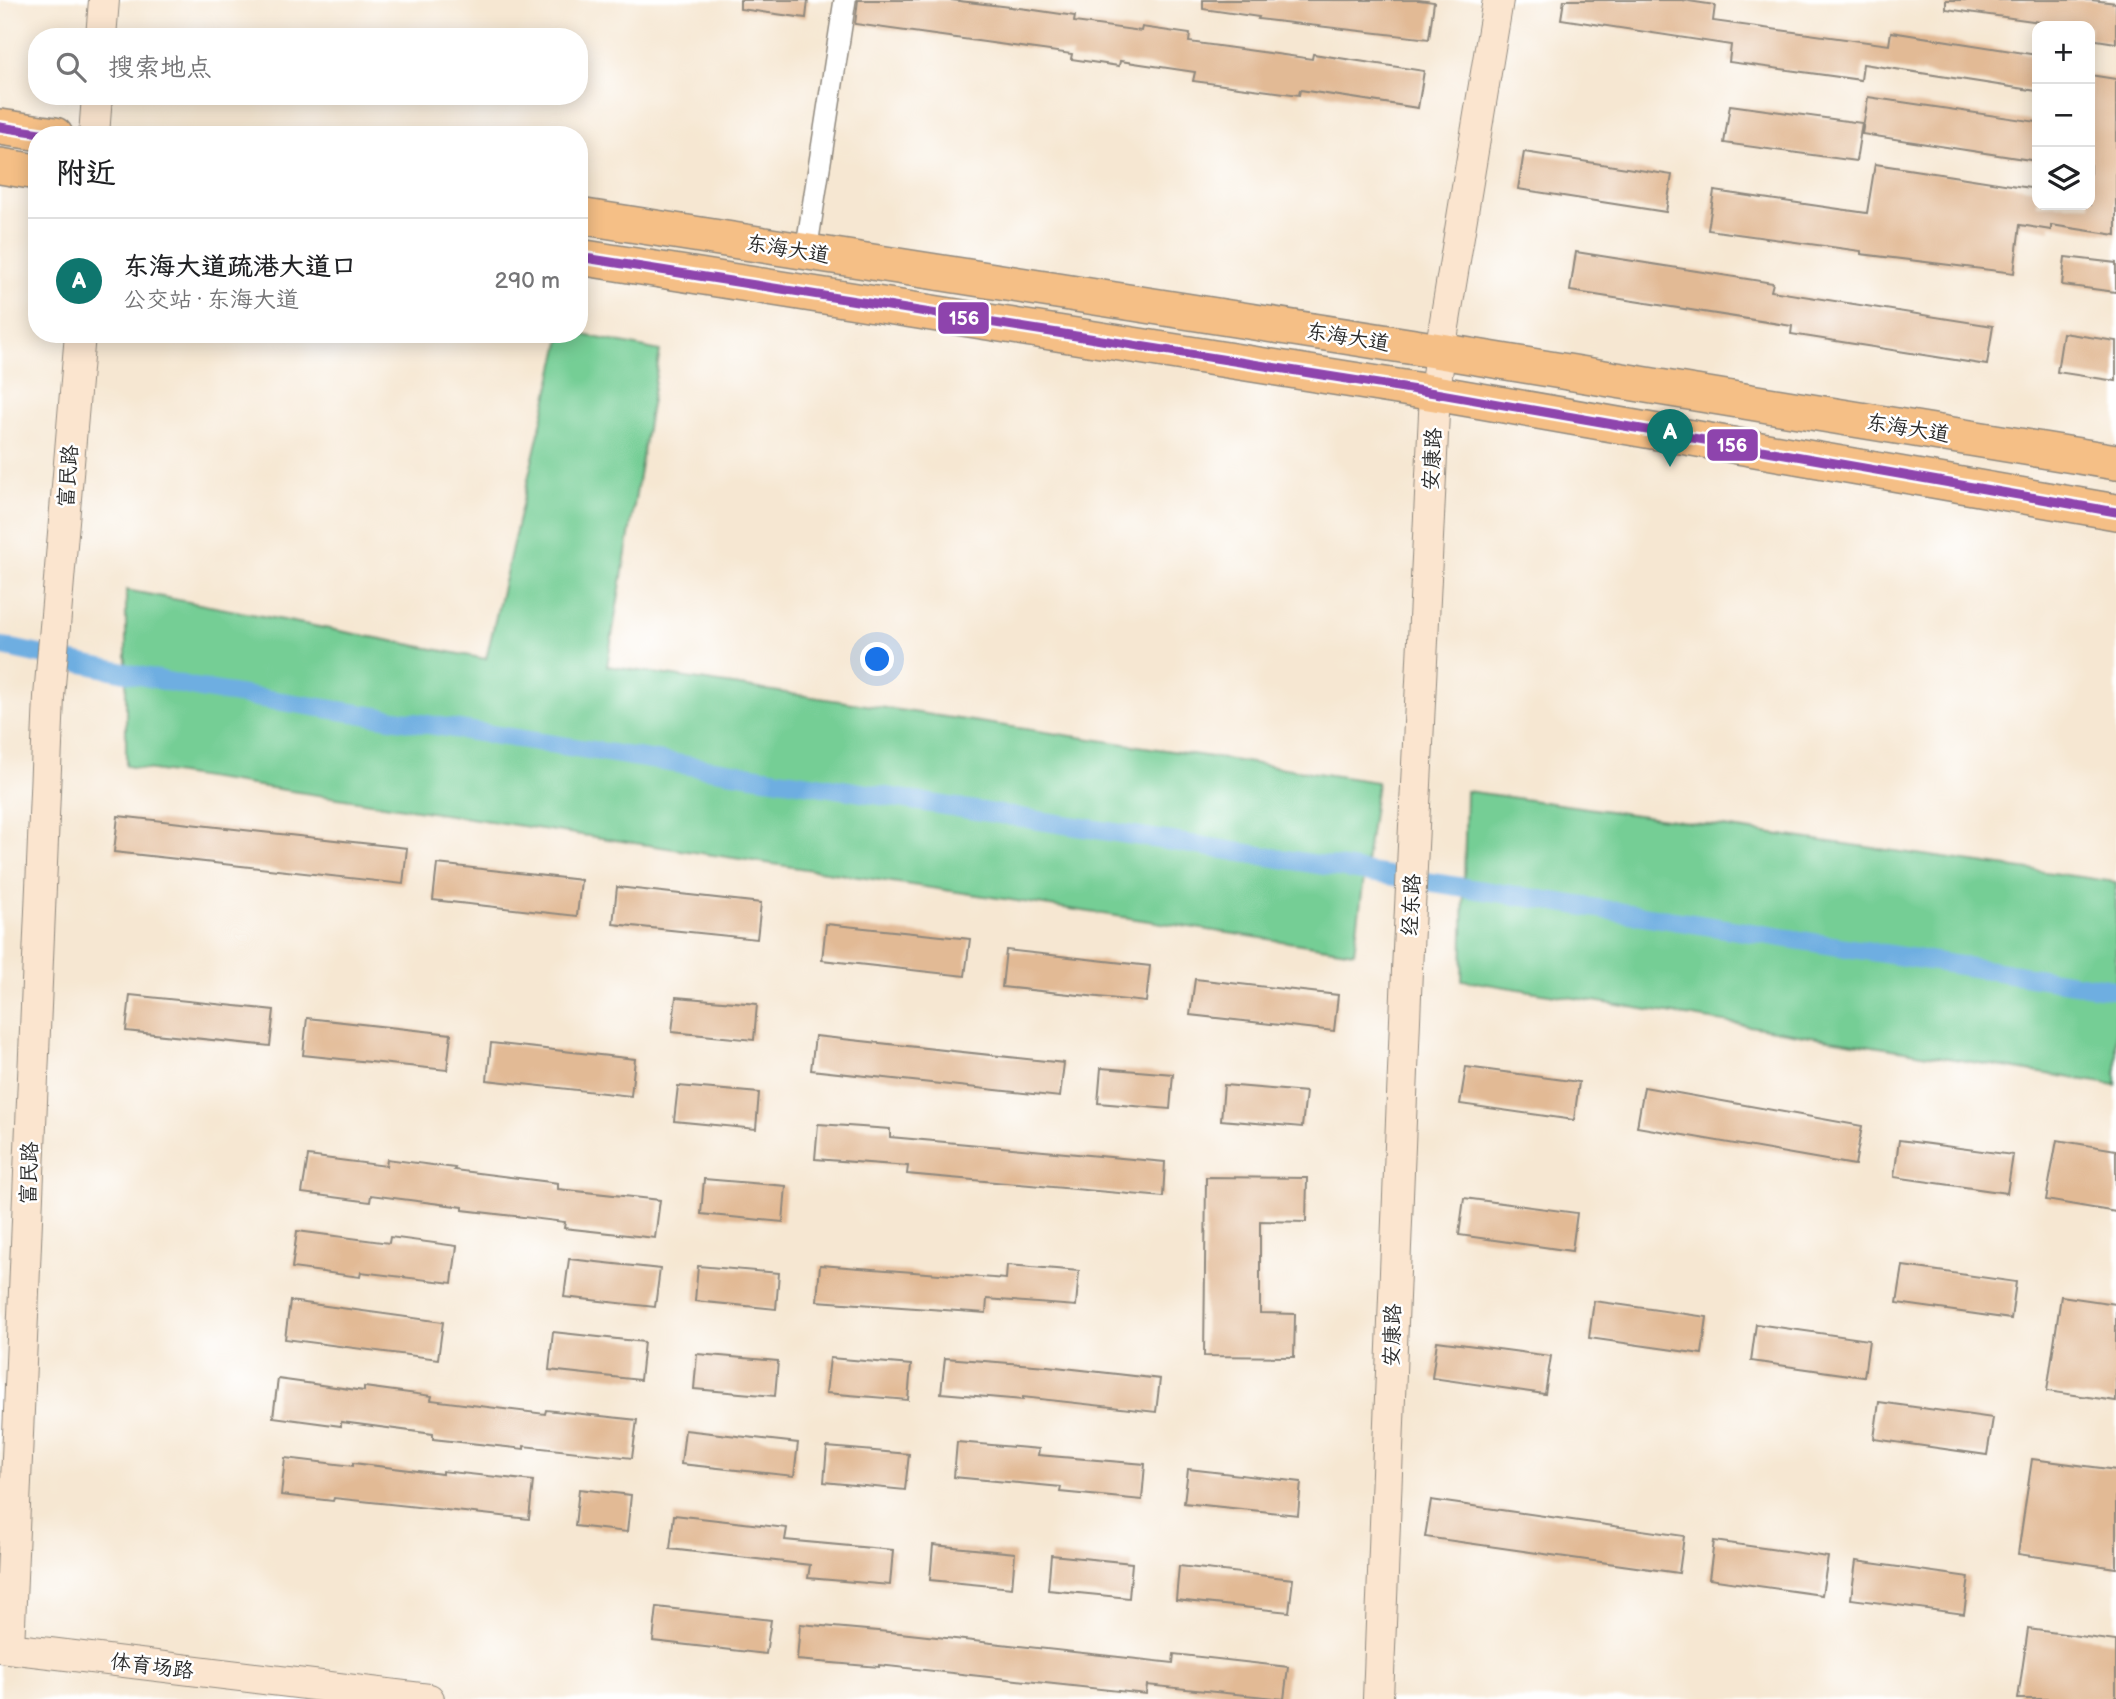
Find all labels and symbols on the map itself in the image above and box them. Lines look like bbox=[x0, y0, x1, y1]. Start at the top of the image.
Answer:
street label: 东海大道 bbox=[744, 231, 831, 268]
line badge: 156 bbox=[937, 301, 990, 335]
text: 156 bbox=[949, 308, 979, 331]
street label: 东海大道 bbox=[1304, 319, 1391, 356]
pin: A bbox=[1647, 409, 1693, 467]
street label: 东海大道 bbox=[1864, 410, 1951, 447]
street label: 安康路 bbox=[1418, 427, 1447, 491]
line badge: 156 bbox=[1706, 428, 1759, 462]
text: 156 bbox=[1717, 435, 1747, 458]
street label: 富民路 bbox=[54, 444, 83, 508]
your location bbox=[860, 642, 894, 676]
street label: 经东路 bbox=[1397, 873, 1426, 937]
street label: 富民路 bbox=[16, 1141, 43, 1205]
street label: 安康路 bbox=[1379, 1303, 1406, 1367]
street label: 体育场路 bbox=[109, 1649, 195, 1684]

